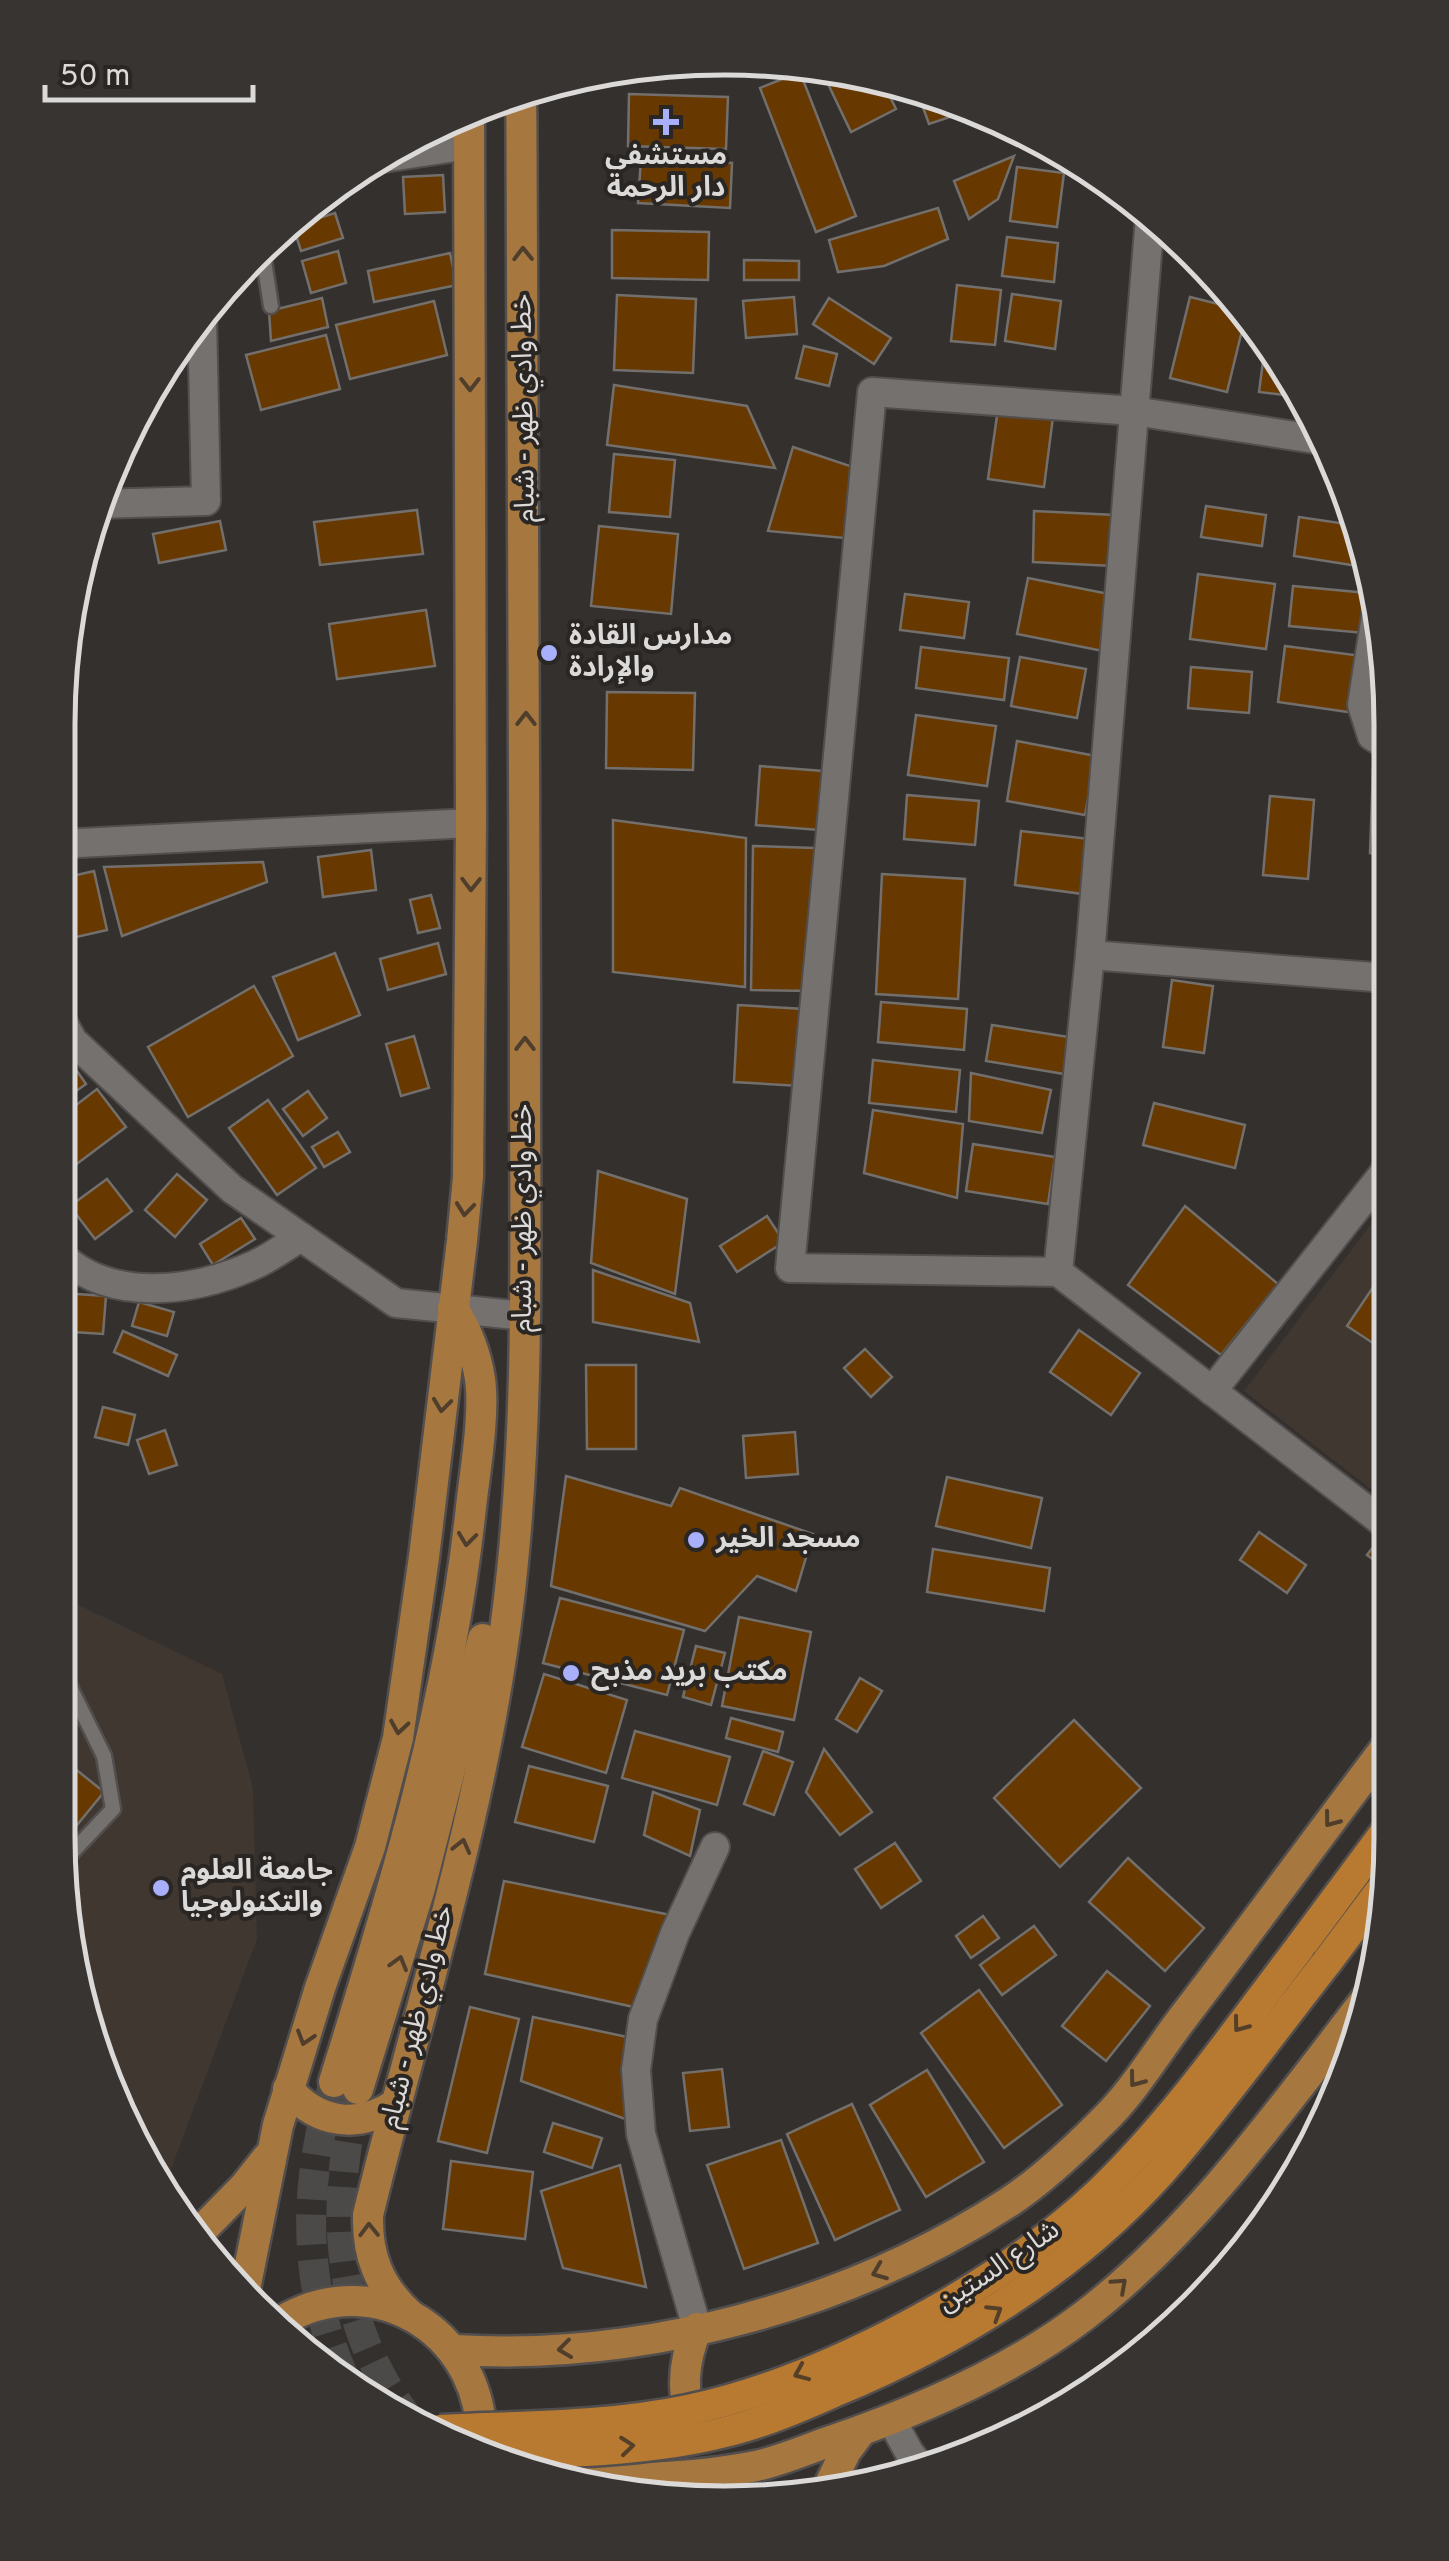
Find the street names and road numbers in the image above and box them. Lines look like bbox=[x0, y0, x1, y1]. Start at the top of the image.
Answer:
street label: خط وادي ظهر - شبام bbox=[505, 293, 545, 523]
street label: خط وادي ظهر - شبام bbox=[506, 1104, 542, 1332]
street label: خط وادي ظهر - شبام bbox=[373, 1902, 464, 2132]
street label: شارع الستين bbox=[931, 2213, 1067, 2321]

